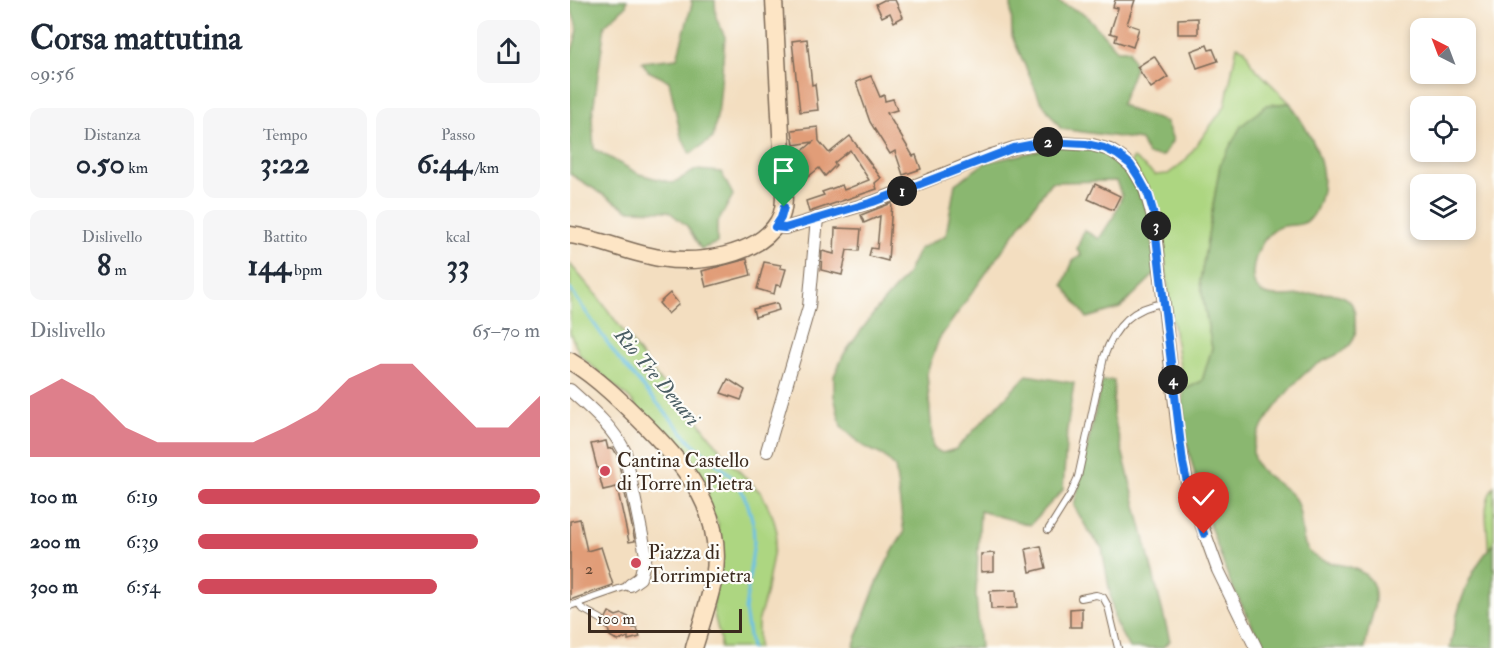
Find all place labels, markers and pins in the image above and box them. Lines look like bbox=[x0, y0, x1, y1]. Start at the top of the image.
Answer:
pin: 2 bbox=[1033, 127, 1063, 157]
pin bbox=[758, 145, 809, 207]
pin: 1 bbox=[887, 176, 917, 206]
pin: 3 bbox=[1141, 211, 1171, 241]
pin: 4 bbox=[1158, 365, 1188, 395]
place label: Cantina Castello di Torre in Pietra bbox=[617, 448, 754, 496]
marker: Cantina Castello di Torre in Pietra bbox=[598, 464, 612, 478]
pin bbox=[1178, 472, 1229, 534]
place label: Piazza di Torrimpietra bbox=[648, 540, 752, 589]
marker: Piazza di Torrimpietra bbox=[629, 556, 643, 570]

